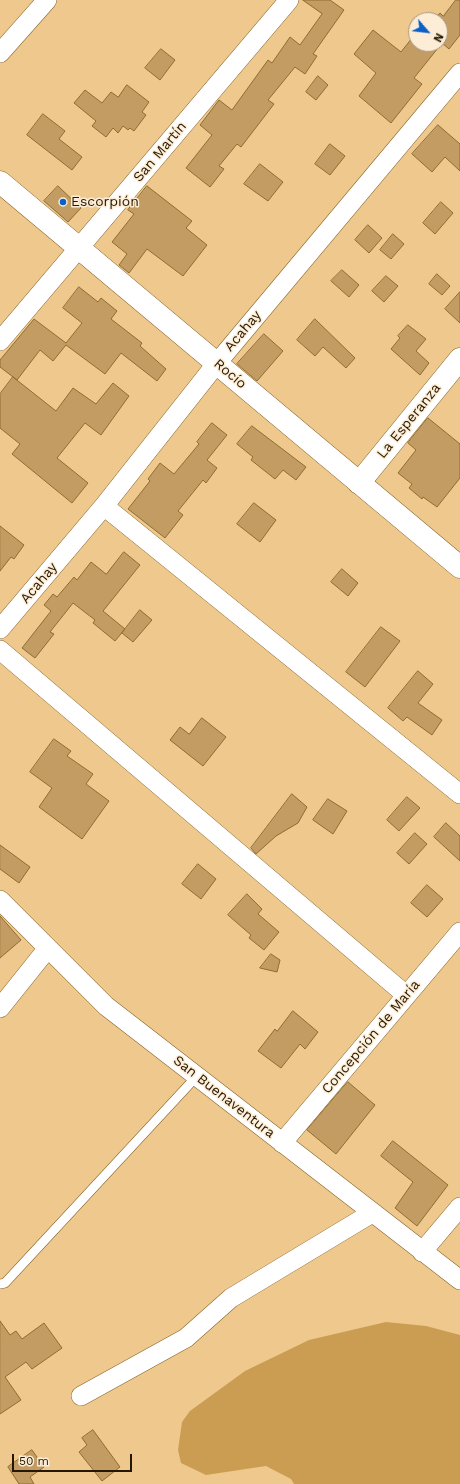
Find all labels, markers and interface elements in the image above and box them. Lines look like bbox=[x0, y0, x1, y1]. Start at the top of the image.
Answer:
north arrow bbox=[408, 12, 448, 52]
text: N bbox=[431, 31, 446, 44]
street label: San Martín bbox=[130, 118, 190, 186]
place label: Escorpión bbox=[71, 194, 139, 210]
marker: Escorpión bbox=[58, 197, 68, 207]
street label: Acahay bbox=[221, 307, 265, 355]
street label: Rocío bbox=[210, 356, 250, 392]
street label: La Esperanza bbox=[374, 380, 444, 462]
street label: Acahay bbox=[17, 559, 61, 607]
street label: Concepción de María bbox=[318, 977, 424, 1097]
street label: San Buenaventura bbox=[170, 1052, 278, 1142]
scale bar bbox=[14, 1446, 134, 1472]
text: 50 m bbox=[19, 1454, 49, 1468]

